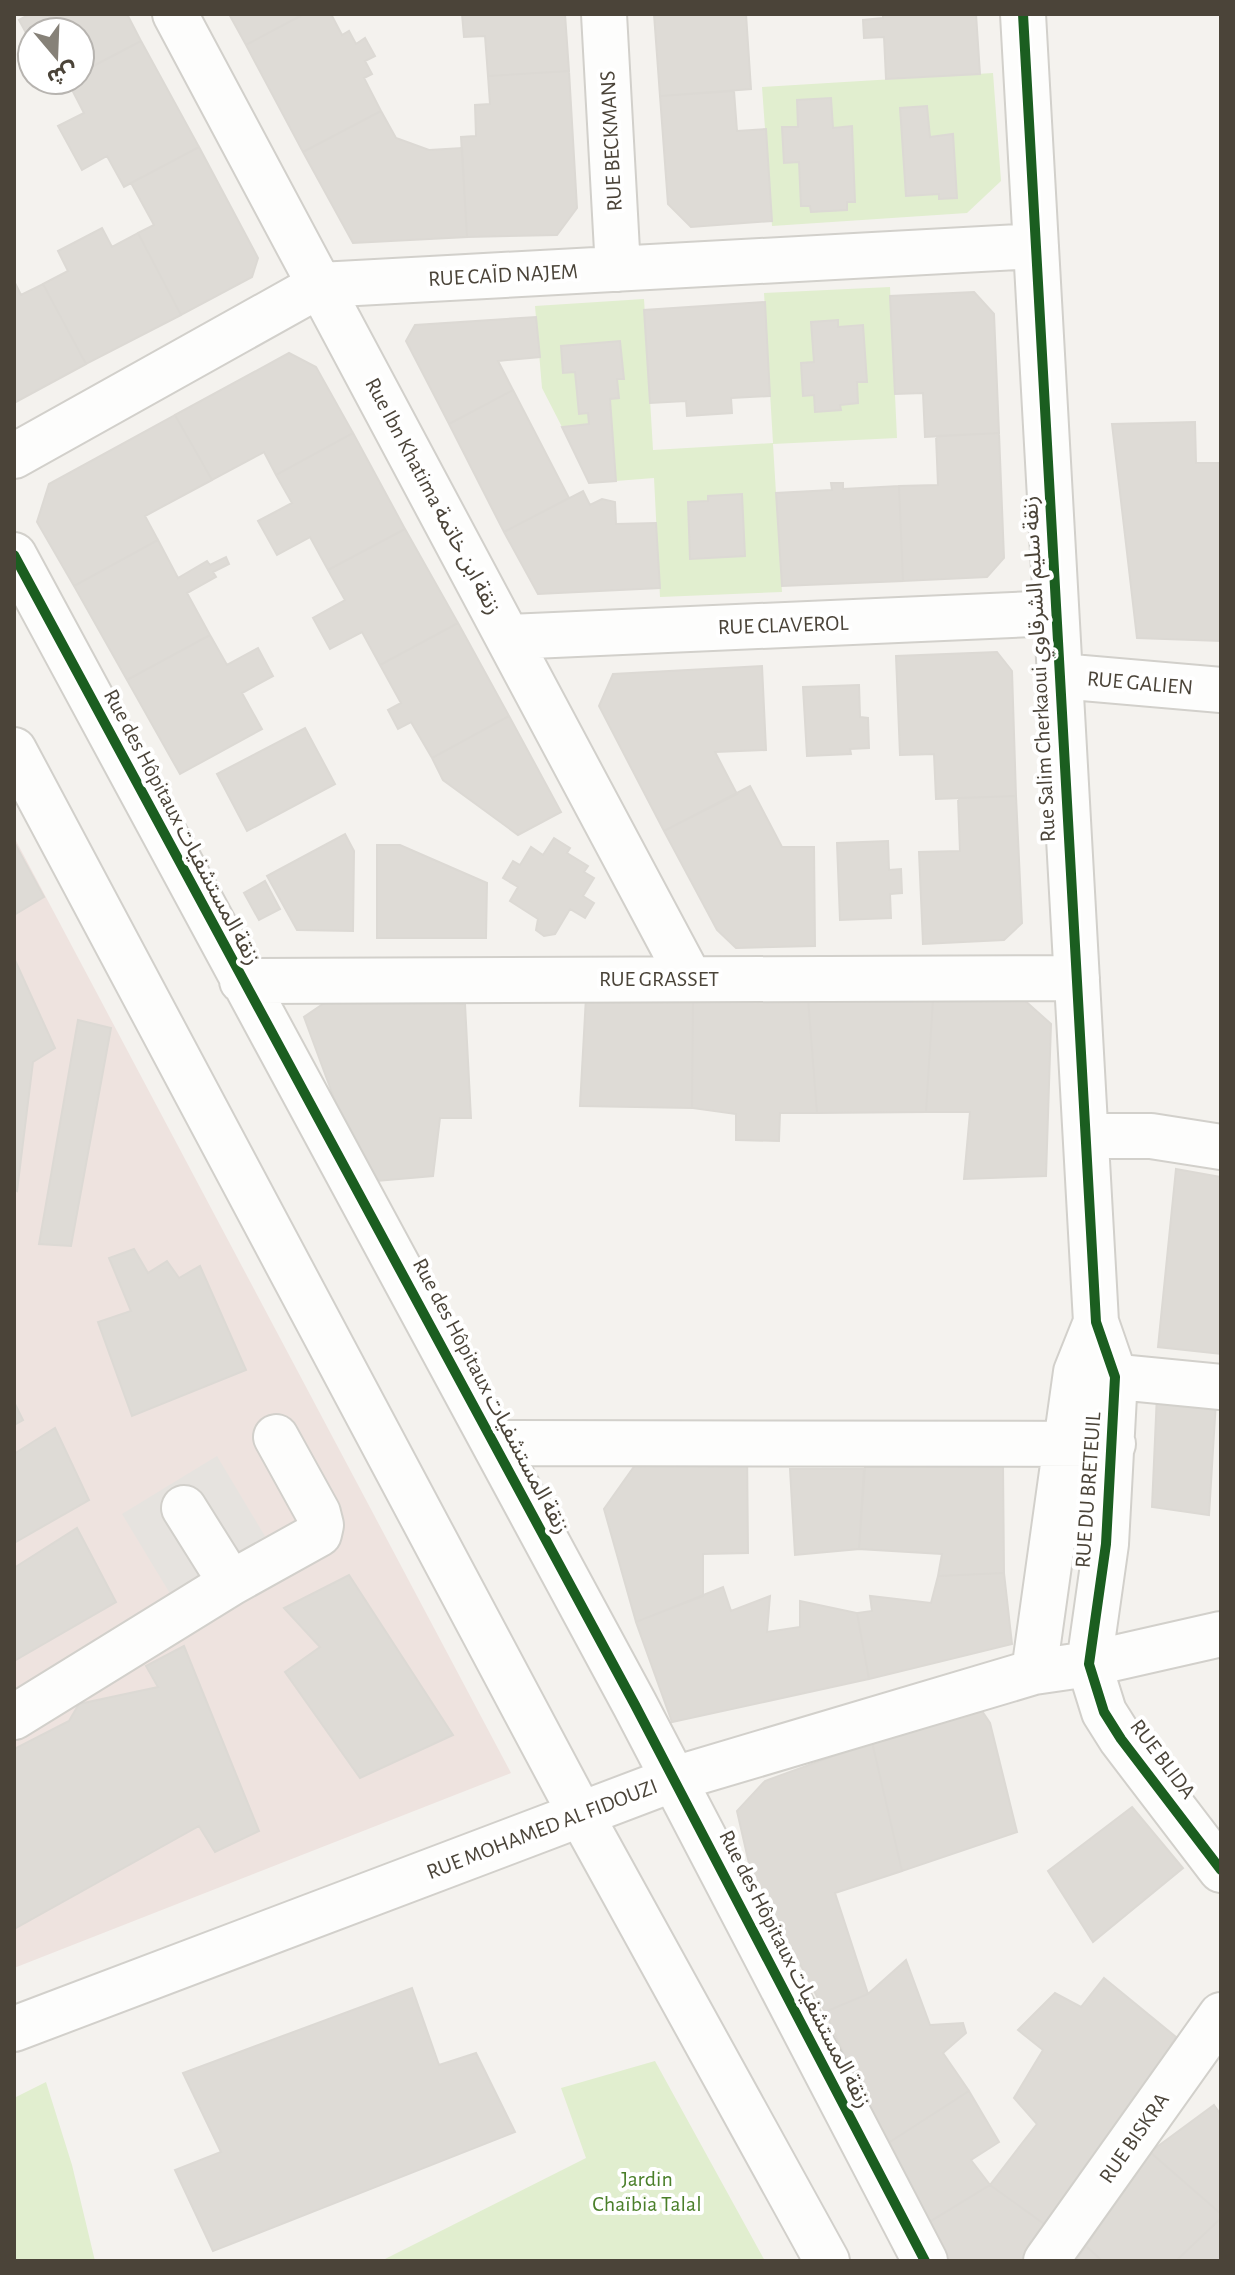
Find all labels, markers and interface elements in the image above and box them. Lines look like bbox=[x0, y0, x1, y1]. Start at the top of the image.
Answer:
north arrow bbox=[16, 16, 96, 96]
text: ش bbox=[44, 58, 80, 89]
street label: RUE BECKMANS bbox=[596, 70, 626, 212]
street label: RUE CAÏD NAJEM bbox=[427, 260, 579, 290]
street label: Rue Ibn Khatima زنقة ابن خاتمة bbox=[359, 374, 505, 619]
street label: Rue Salim Cherkaoui زنقة سليم الشرقاوي bbox=[1019, 495, 1064, 843]
street label: RUE CLAVEROL bbox=[717, 612, 850, 638]
street label: RUE GALIEN bbox=[1086, 667, 1194, 699]
street label: Rue des Hôpitaux زنقة المستشفيات bbox=[98, 686, 264, 969]
street label: RUE GRASSET bbox=[599, 968, 719, 990]
street label: Rue des Hôpitaux زنقة المستشفيات bbox=[407, 1255, 573, 1538]
street label: RUE DU BRETEUIL bbox=[1072, 1410, 1104, 1569]
street label: RUE BLIDA bbox=[1126, 1715, 1200, 1803]
street label: RUE MOHAMED AL FIDOUZI bbox=[424, 1775, 660, 1883]
street label: Rue des Hôpitaux زنقة المستشفيات bbox=[713, 1826, 875, 2112]
street label: RUE BISKRA bbox=[1095, 2089, 1173, 2187]
park label: Jardin Chaïbia Talal bbox=[592, 2168, 702, 2215]

